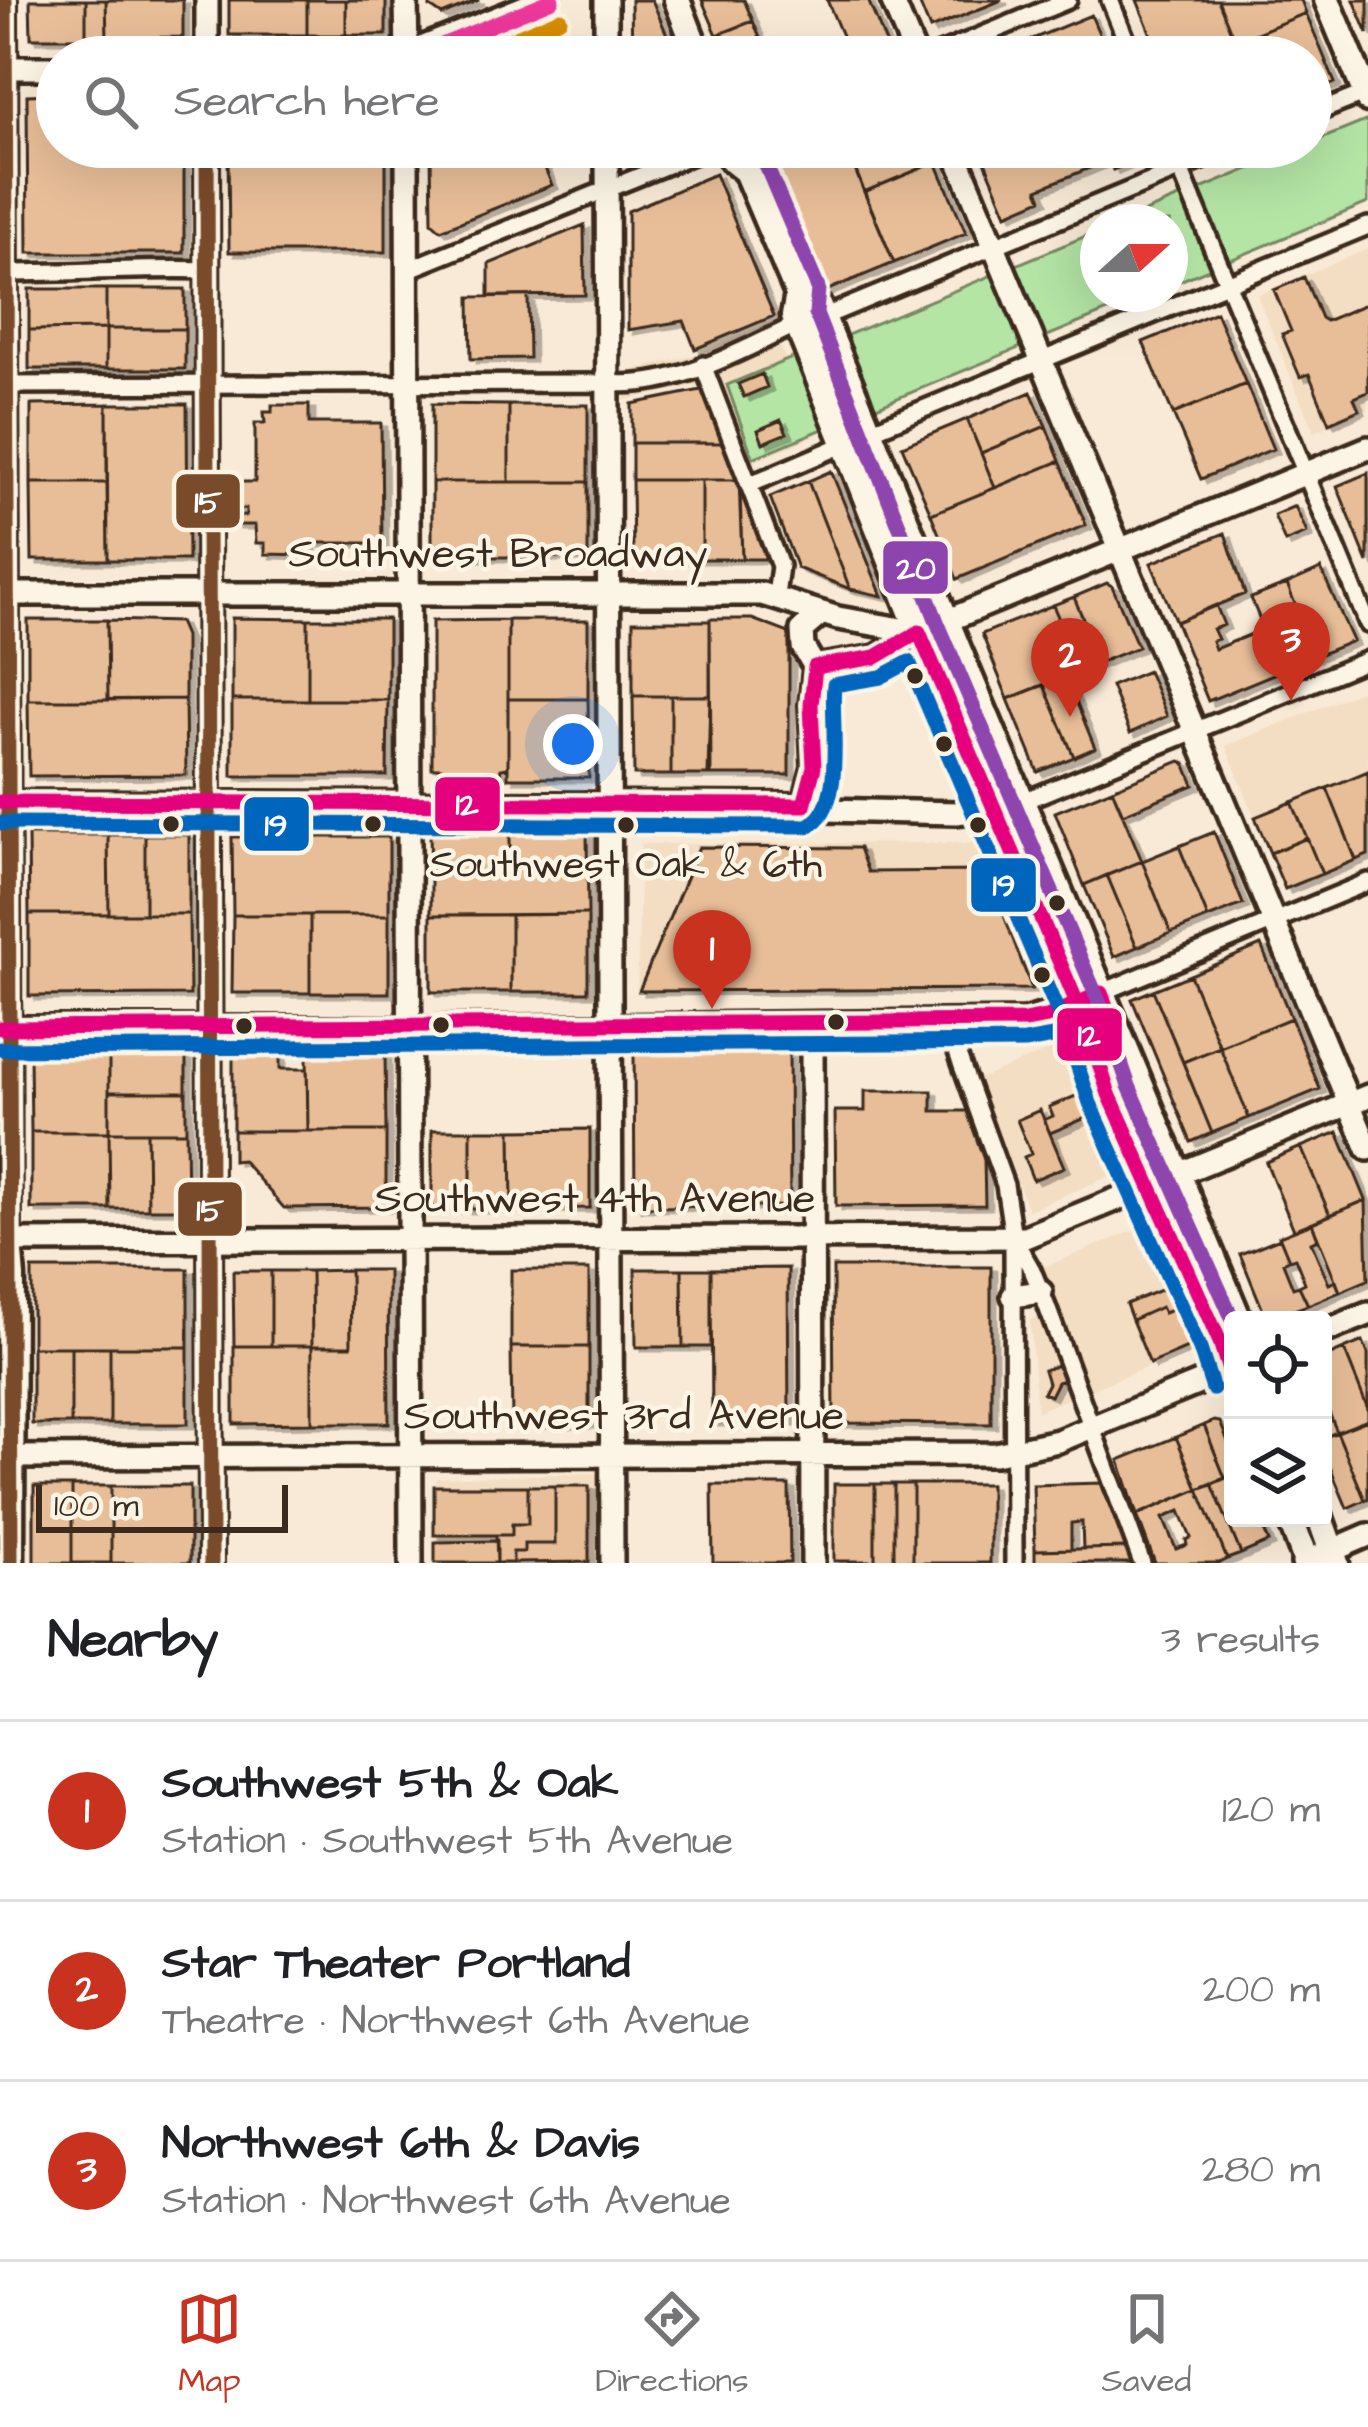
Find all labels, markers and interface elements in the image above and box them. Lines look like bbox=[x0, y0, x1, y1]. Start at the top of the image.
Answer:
search box bbox=[36, 36, 1332, 168]
icon: search bbox=[78, 69, 144, 135]
text: Search here bbox=[174, 71, 440, 133]
north arrow bbox=[1080, 204, 1188, 312]
line badge: 15 bbox=[174, 472, 242, 530]
text: 15 bbox=[194, 480, 222, 526]
street label: Southwest Broadway bbox=[288, 526, 708, 585]
line badge: 20 bbox=[881, 539, 950, 596]
text: 20 bbox=[895, 546, 936, 592]
pin: 3 bbox=[1252, 602, 1330, 701]
pin: 2 bbox=[1031, 618, 1109, 717]
unlabelled marker bbox=[904, 665, 926, 687]
your location bbox=[543, 714, 603, 774]
unlabelled marker bbox=[933, 733, 955, 755]
line badge: 12 bbox=[433, 775, 502, 833]
text: 12 bbox=[455, 782, 479, 828]
line badge: 19 bbox=[242, 795, 311, 853]
text: 19 bbox=[264, 803, 288, 849]
unlabelled marker bbox=[160, 813, 182, 835]
unlabelled marker bbox=[362, 813, 384, 835]
marker: Southwest Oak & 6th bbox=[615, 814, 637, 836]
unlabelled marker bbox=[967, 814, 989, 836]
place label: Southwest Oak & 6th bbox=[430, 839, 822, 893]
line badge: 19 bbox=[969, 856, 1038, 914]
text: 19 bbox=[992, 863, 1016, 909]
unlabelled marker bbox=[1046, 892, 1068, 914]
pin: 1 bbox=[673, 910, 751, 1009]
unlabelled marker bbox=[1031, 964, 1053, 986]
line badge: 12 bbox=[1055, 1006, 1124, 1063]
unlabelled marker bbox=[825, 1011, 847, 1033]
text: 12 bbox=[1077, 1013, 1101, 1059]
unlabelled marker bbox=[430, 1014, 452, 1036]
unlabelled marker bbox=[233, 1015, 255, 1037]
street label: Southwest 4th Avenue bbox=[375, 1171, 815, 1229]
line badge: 15 bbox=[176, 1180, 244, 1238]
text: 15 bbox=[196, 1188, 224, 1234]
map controls bbox=[1224, 1311, 1332, 1527]
button: locate bbox=[1224, 1311, 1332, 1419]
street label: Southwest 3rd Avenue bbox=[404, 1388, 844, 1446]
button: layers bbox=[1224, 1419, 1332, 1527]
scale bar bbox=[36, 1479, 288, 1532]
text: 100 m bbox=[54, 1483, 139, 1529]
text: Nearby bbox=[48, 1606, 218, 1677]
text: 3 results bbox=[1161, 1614, 1320, 1668]
text: Southwest 5th & Oak bbox=[162, 1753, 618, 1815]
text: 1 bbox=[85, 1784, 90, 1838]
text: 120 m bbox=[1222, 1784, 1320, 1838]
text: Station · Southwest 5th Avenue bbox=[162, 1815, 733, 1869]
text: Star Theater Portland bbox=[162, 1933, 630, 1995]
text: 2 bbox=[76, 1964, 98, 2018]
text: 200 m bbox=[1203, 1964, 1320, 2018]
text: Theatre · Northwest 6th Avenue bbox=[162, 1995, 750, 2049]
text: Northwest 6th & Davis bbox=[162, 2113, 640, 2175]
text: 3 bbox=[77, 2144, 97, 2198]
text: 280 m bbox=[1202, 2144, 1320, 2198]
text: Station · Northwest 6th Avenue bbox=[162, 2175, 731, 2229]
tab: Map bbox=[176, 2286, 242, 2404]
tab: Directions bbox=[595, 2286, 749, 2404]
tab: Saved bbox=[1102, 2286, 1192, 2404]

